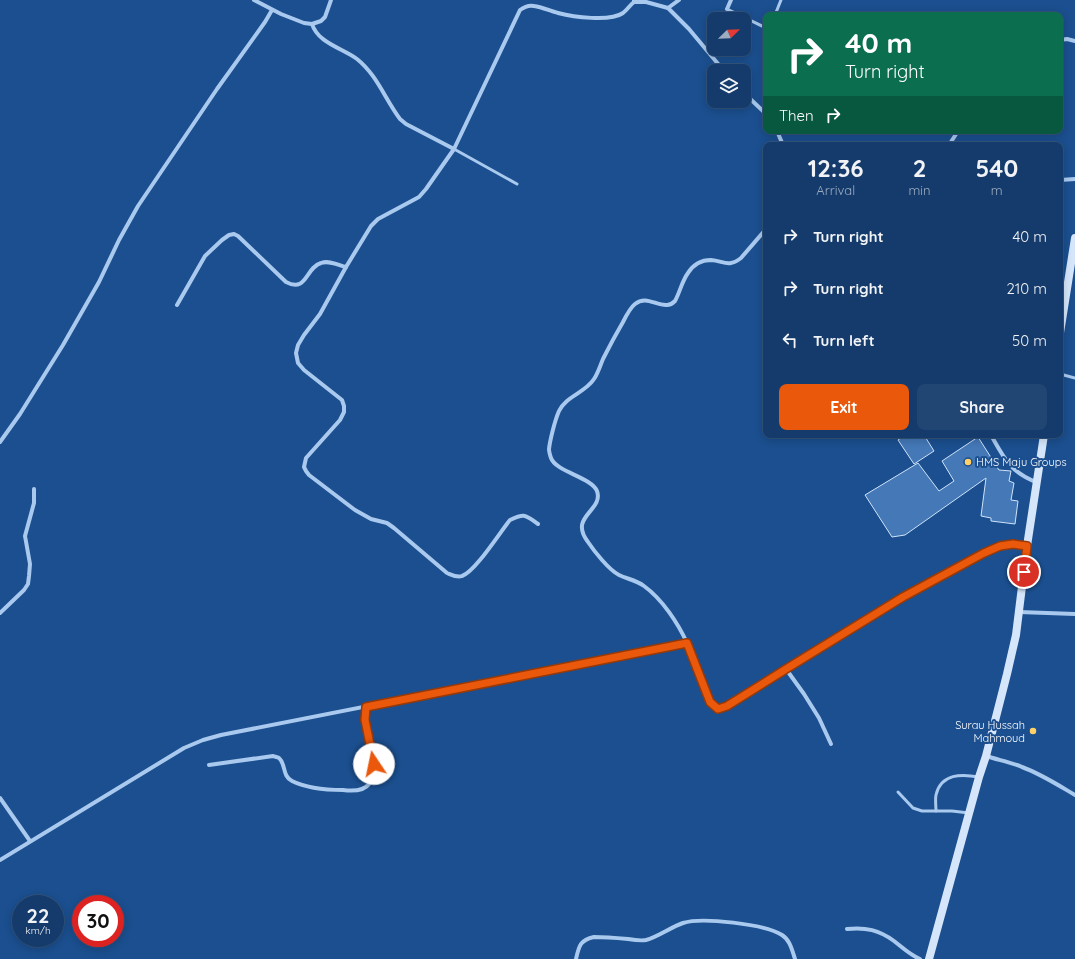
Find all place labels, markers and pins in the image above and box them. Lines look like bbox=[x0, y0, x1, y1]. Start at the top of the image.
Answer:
place label: HMS Maju Groups bbox=[976, 455, 1067, 469]
marker: HMS Maju Groups bbox=[963, 457, 973, 467]
pin bbox=[1007, 555, 1041, 589]
place label: Surau Hussah Mahmoud bbox=[955, 718, 1025, 745]
marker: Surau Hussah Mahmoud bbox=[1028, 726, 1038, 736]

